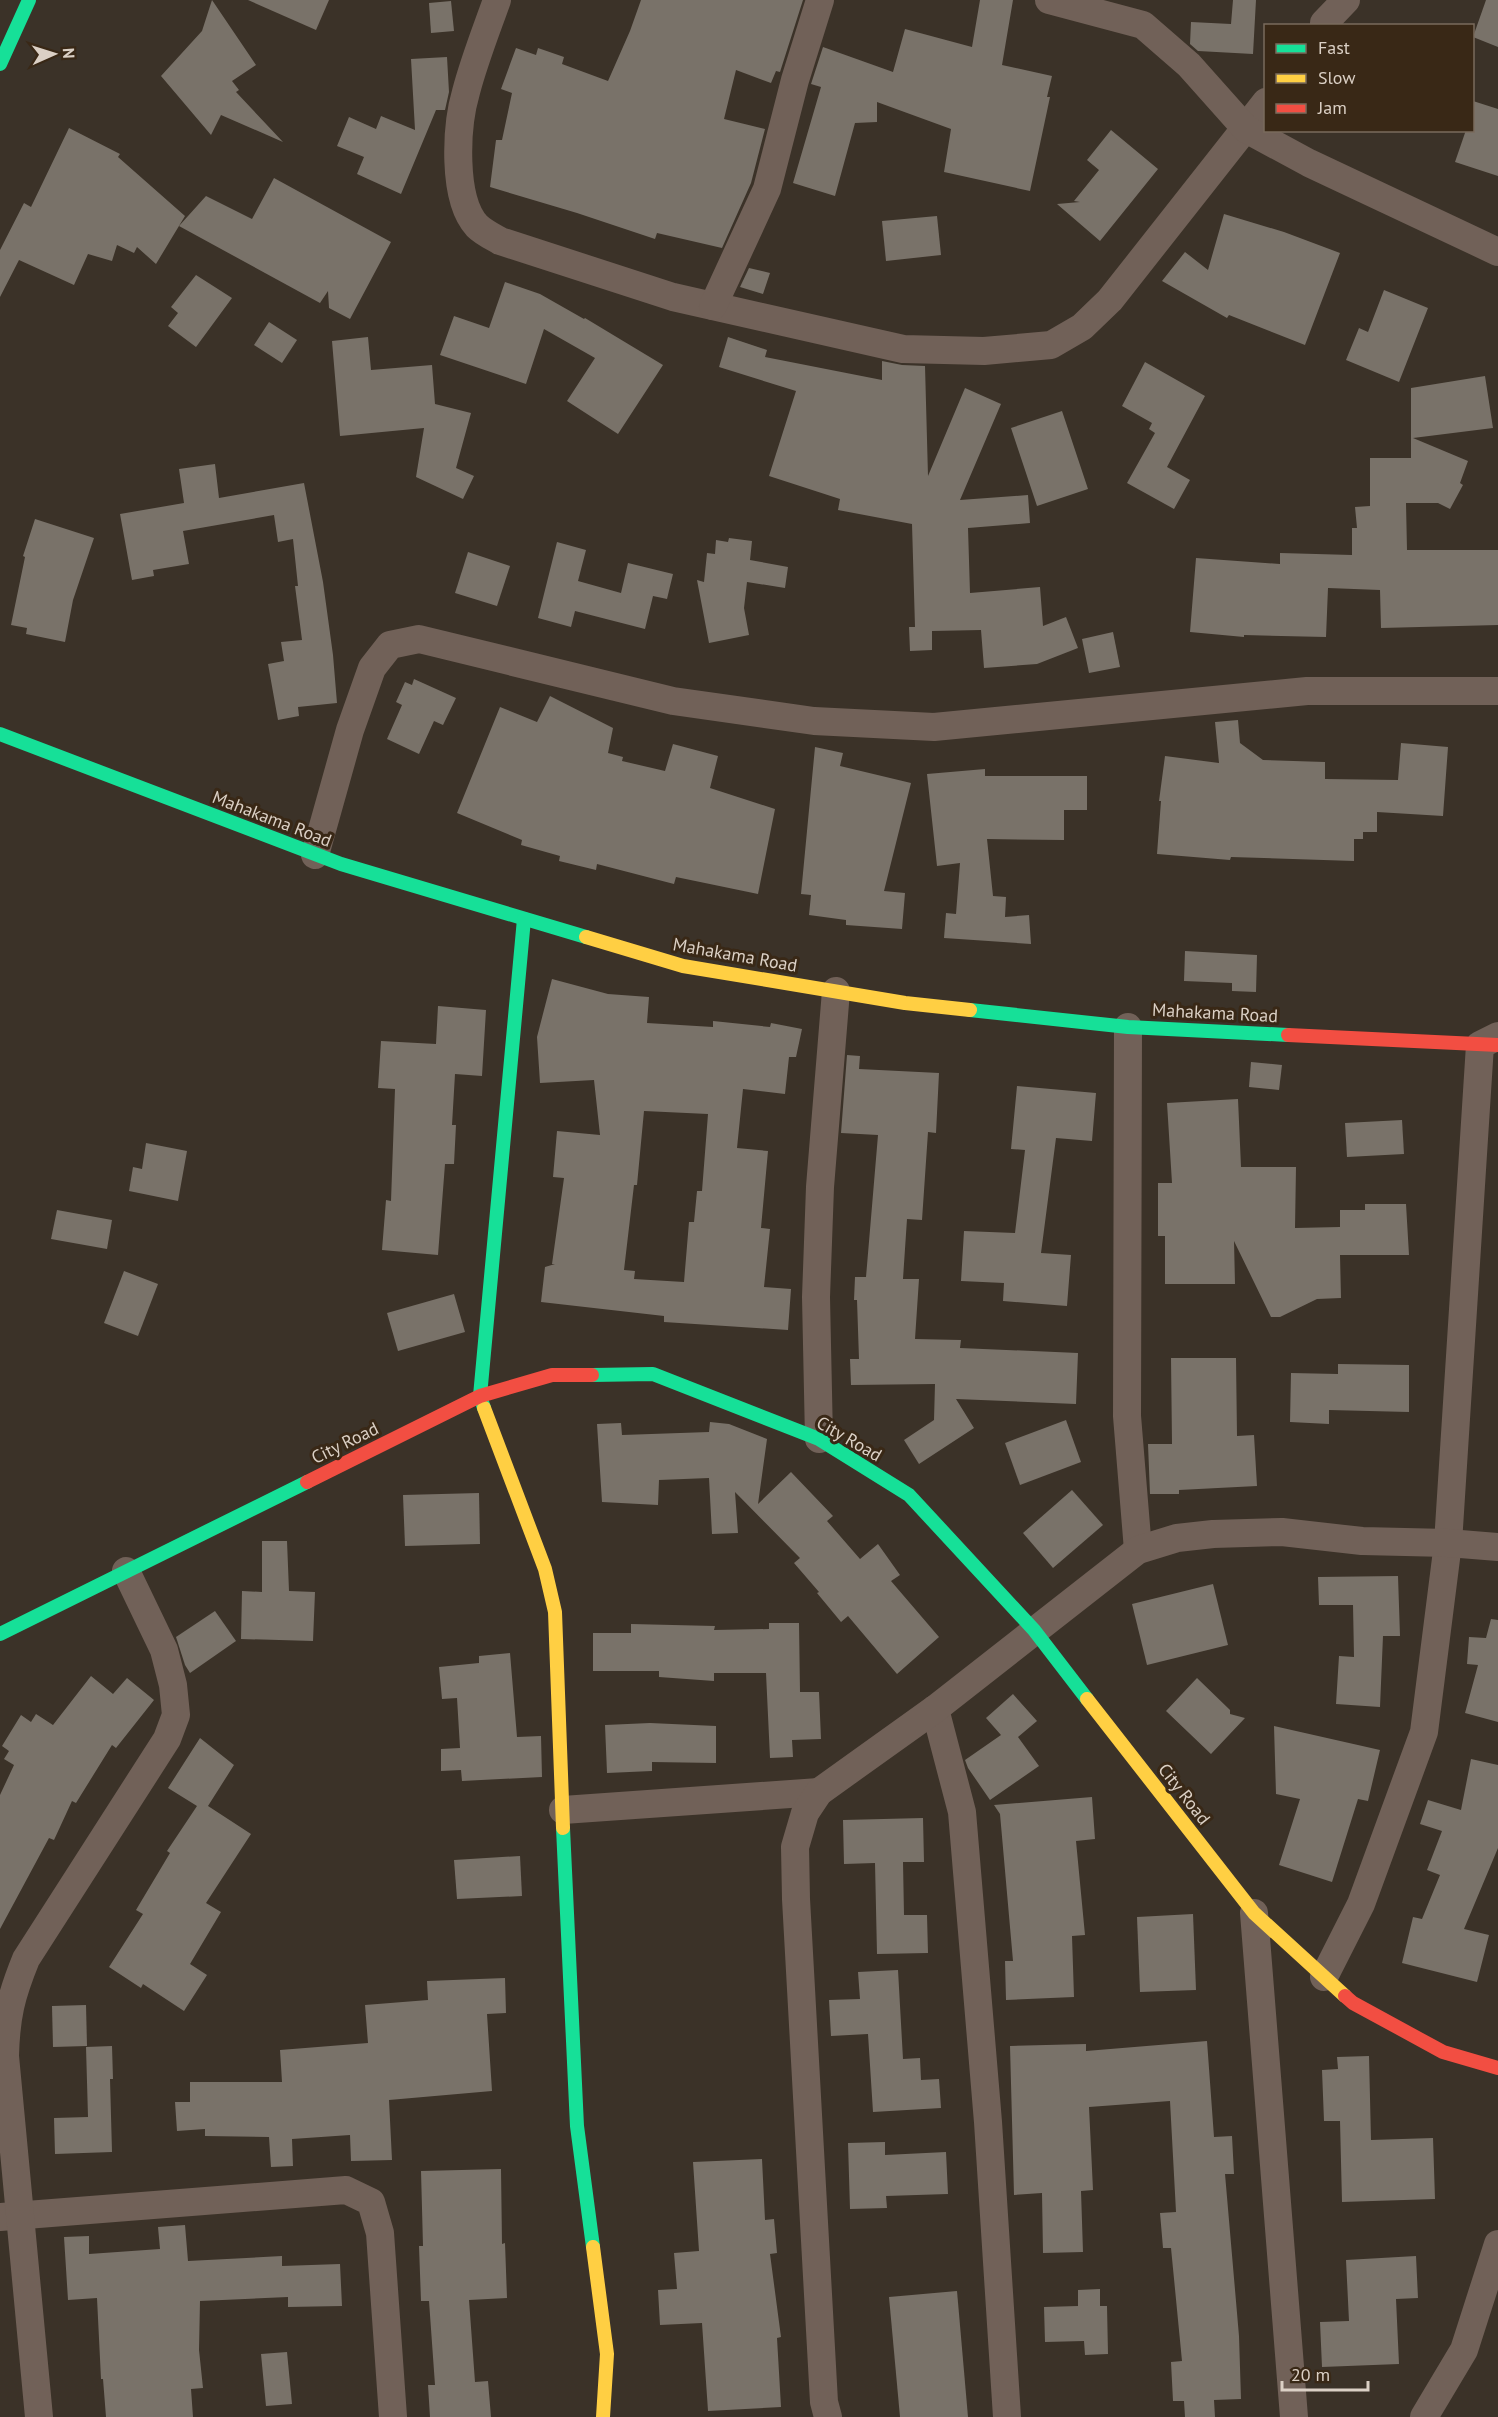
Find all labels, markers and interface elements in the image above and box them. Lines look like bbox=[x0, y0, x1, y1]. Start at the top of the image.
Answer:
north arrow bbox=[24, 24, 84, 84]
legend bbox=[1264, 24, 1474, 132]
text: Fast bbox=[1318, 36, 1350, 59]
text: N bbox=[59, 47, 79, 59]
text: Slow bbox=[1318, 66, 1356, 89]
text: Jam bbox=[1317, 96, 1347, 119]
street label: Mahakama Road bbox=[209, 785, 335, 852]
street label: Mahakama Road bbox=[671, 932, 799, 977]
street label: Mahakama Road bbox=[1152, 998, 1279, 1027]
street label: City Road bbox=[812, 1411, 886, 1466]
street label: City Road bbox=[307, 1416, 382, 1469]
street label: City Road bbox=[1153, 1758, 1216, 1829]
scale bar bbox=[1282, 2354, 1368, 2392]
text: 20 m bbox=[1291, 2363, 1330, 2386]

